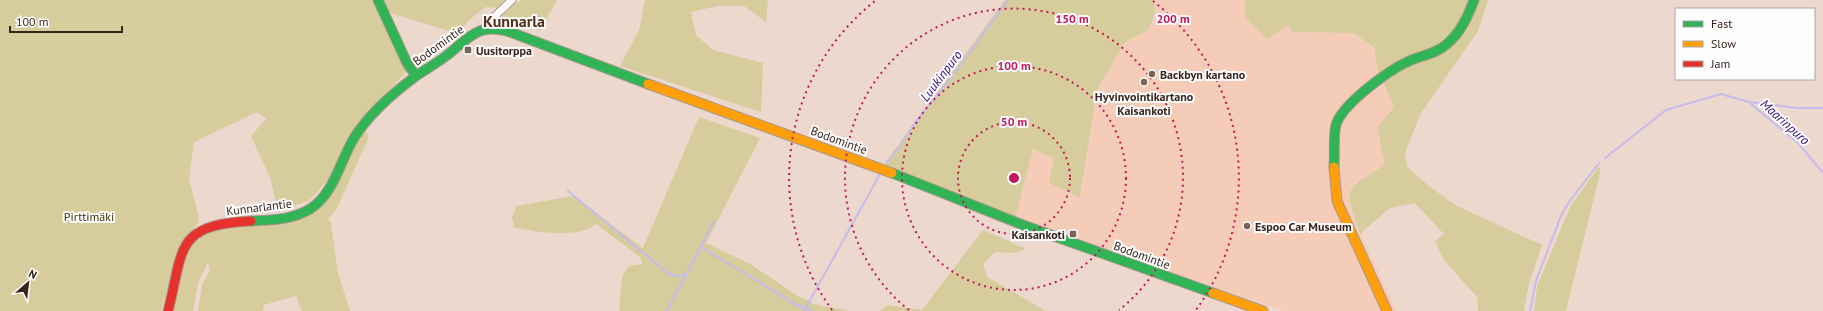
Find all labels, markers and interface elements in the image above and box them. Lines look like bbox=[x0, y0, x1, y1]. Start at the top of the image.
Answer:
scale bar bbox=[10, 8, 122, 34]
legend bbox=[1675, 8, 1815, 80]
district label: Kunnarla bbox=[483, 11, 545, 31]
text: 150 m bbox=[1055, 11, 1089, 26]
text: 200 m bbox=[1156, 11, 1190, 26]
text: 100 m bbox=[16, 14, 49, 29]
text: Fast bbox=[1711, 16, 1732, 31]
street label: Bodomintie bbox=[410, 22, 466, 68]
text: Slow bbox=[1711, 36, 1736, 51]
place label: Uusitorppa bbox=[476, 43, 532, 58]
marker: Uusitorppa bbox=[463, 45, 473, 55]
water label: Luukinpuro bbox=[916, 47, 966, 105]
text: Jam bbox=[1710, 56, 1730, 71]
text: 100 m bbox=[997, 58, 1031, 73]
place label: Backbyn kartano bbox=[1160, 67, 1246, 82]
marker: Backbyn kartano bbox=[1147, 69, 1157, 79]
marker: Hyvinvointikartano Kaisankoti bbox=[1139, 77, 1149, 87]
place label: Hyvinvointikartano Kaisankoti bbox=[1095, 89, 1194, 118]
water label: Maarinpuro bbox=[1757, 95, 1814, 149]
text: 50 m bbox=[1001, 114, 1027, 129]
street label: Bodomintie bbox=[809, 123, 869, 157]
centre of rings bbox=[1007, 171, 1021, 185]
street label: Kunnarlantie bbox=[225, 196, 293, 218]
park label: Pirttimäki bbox=[64, 209, 114, 224]
place label: Espoo Car Museum bbox=[1255, 219, 1352, 234]
marker: Espoo Car Museum bbox=[1242, 221, 1252, 231]
place label: Kaisankoti bbox=[1011, 227, 1065, 242]
marker: Kaisankoti bbox=[1068, 229, 1078, 239]
street label: Bodomintie bbox=[1112, 238, 1172, 272]
north arrow bbox=[8, 263, 48, 303]
text: N bbox=[26, 266, 39, 282]

